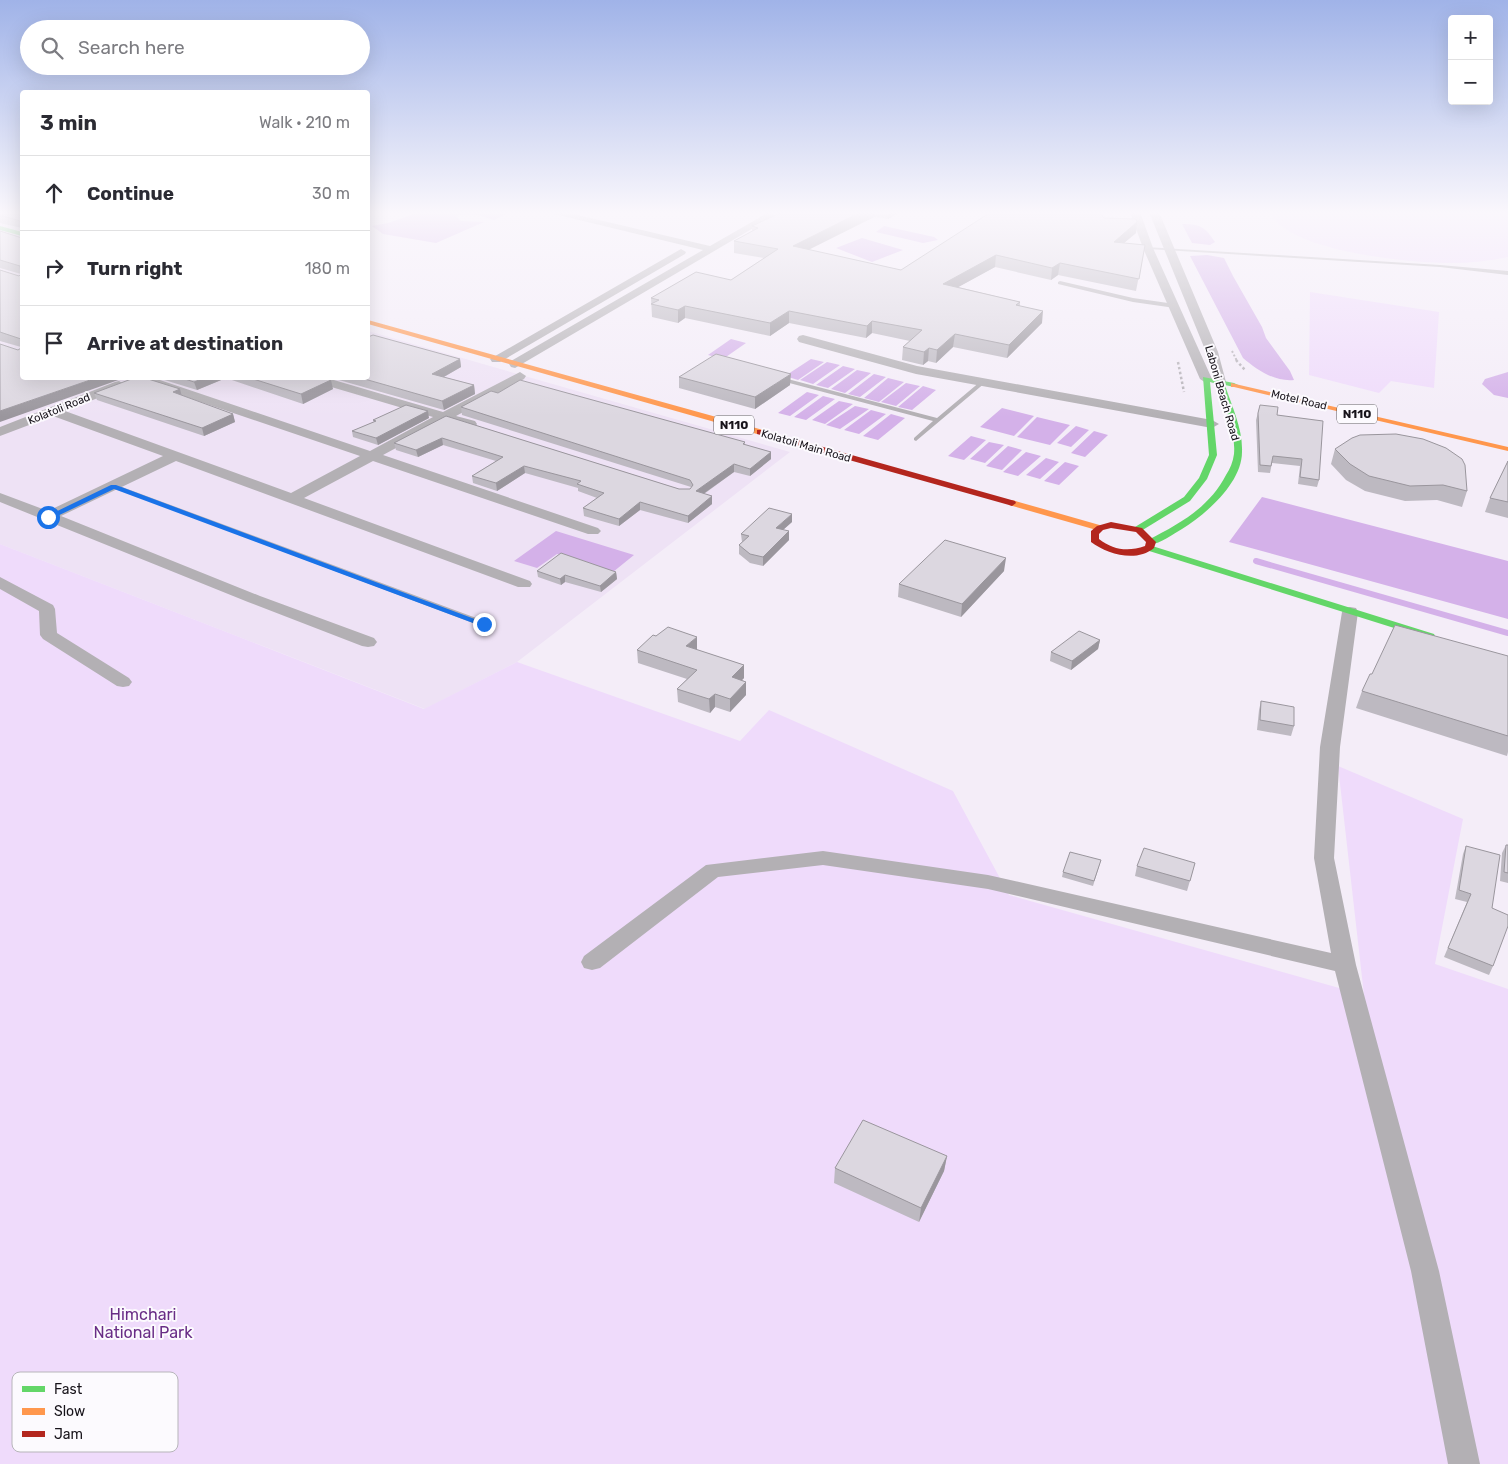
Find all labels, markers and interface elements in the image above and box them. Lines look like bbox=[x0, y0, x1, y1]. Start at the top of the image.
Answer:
map controls bbox=[1448, 15, 1493, 105]
button: + bbox=[1448, 15, 1493, 60]
search box bbox=[20, 20, 370, 75]
icon: search bbox=[38, 34, 66, 62]
text: Search here bbox=[78, 36, 185, 59]
button: − bbox=[1448, 60, 1493, 105]
text: 3 min bbox=[40, 110, 97, 135]
text: Walk · 210 m bbox=[259, 113, 350, 132]
icon: ahead bbox=[40, 179, 68, 207]
text: Continue bbox=[87, 182, 174, 205]
text: 30 m bbox=[312, 184, 350, 203]
icon: right bbox=[40, 254, 68, 282]
text: Turn right bbox=[87, 257, 182, 280]
text: 180 m bbox=[305, 259, 350, 278]
icon: arrive bbox=[40, 329, 68, 357]
text: Arrive at destination bbox=[87, 332, 283, 355]
street label: Laboni Beach Road bbox=[1202, 344, 1242, 442]
street label: Motel Road bbox=[1270, 387, 1328, 413]
street label: Kolatoli Road bbox=[26, 391, 92, 427]
road number: N110 bbox=[1337, 404, 1377, 424]
road number: N110 bbox=[714, 416, 754, 434]
street label: Kolatoli Main Road bbox=[760, 427, 852, 465]
route start bbox=[37, 506, 60, 529]
route end bbox=[473, 613, 496, 636]
park label: Himchari National Park bbox=[94, 1305, 193, 1342]
legend bbox=[12, 1372, 178, 1452]
text: Fast bbox=[54, 1381, 83, 1398]
text: Slow bbox=[54, 1403, 85, 1420]
text: Jam bbox=[54, 1426, 83, 1443]

